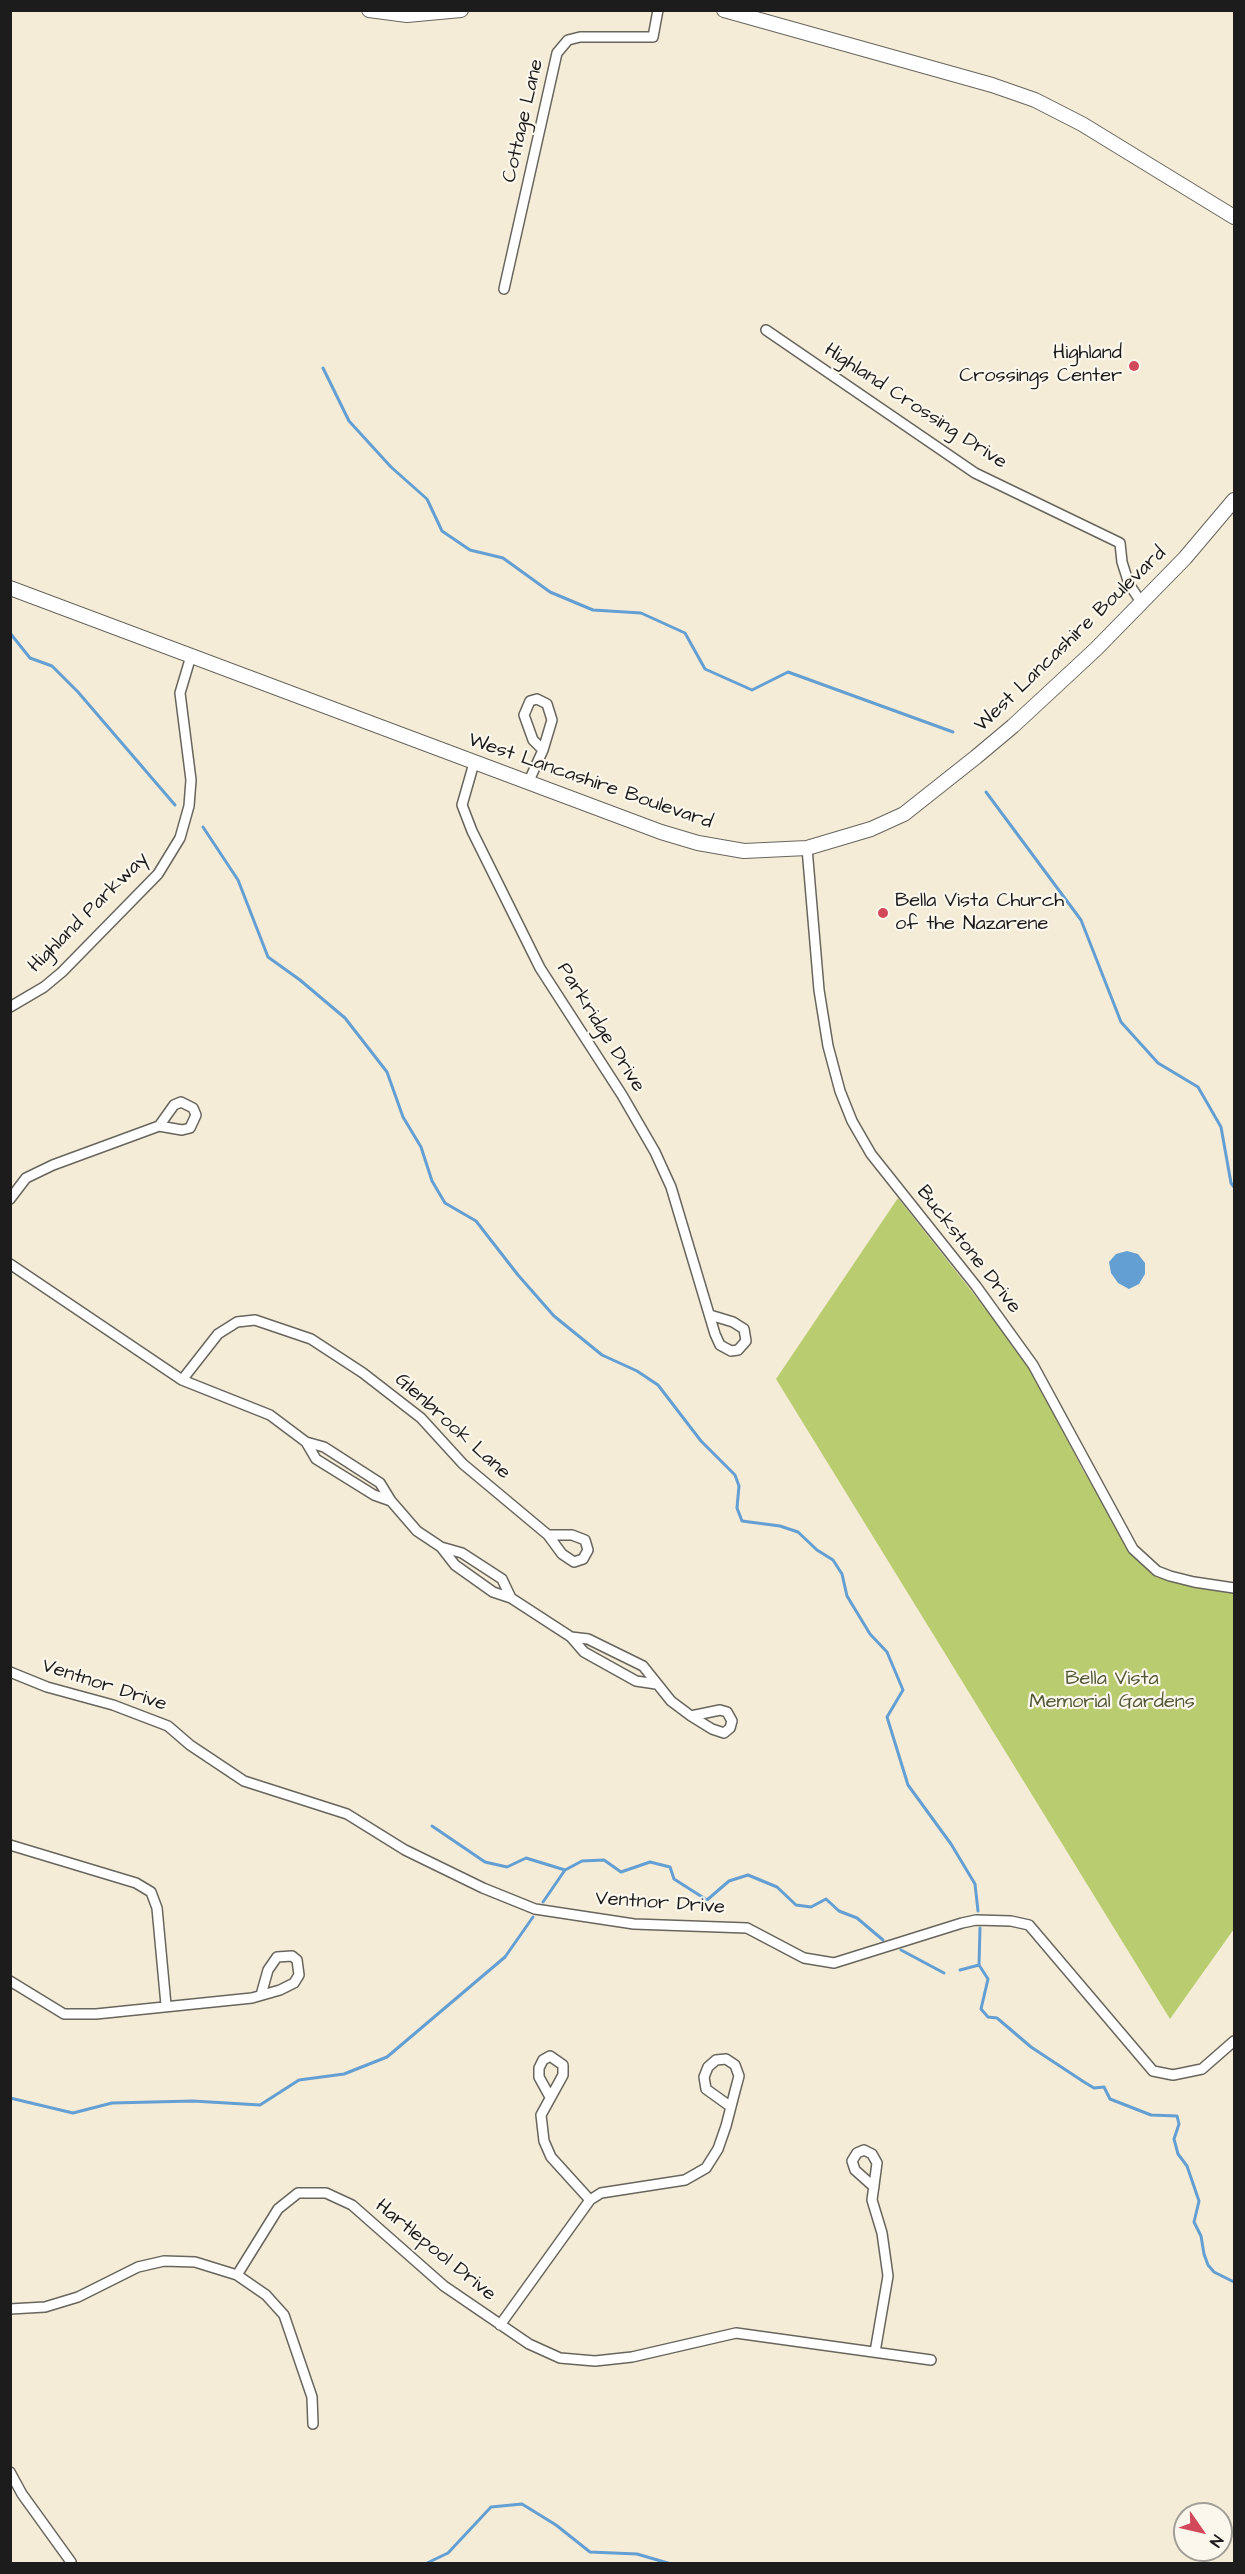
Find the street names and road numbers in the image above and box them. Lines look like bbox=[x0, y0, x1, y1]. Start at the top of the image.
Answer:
street label: Cottage Lane bbox=[498, 57, 550, 185]
street label: Highland Crossing Drive bbox=[819, 339, 1011, 475]
street label: West Lancashire Boulevard bbox=[970, 542, 1172, 738]
street label: West Lancashire Boulevard bbox=[465, 729, 715, 835]
street label: Highland Parkway bbox=[24, 848, 154, 978]
street label: Parkridge Drive bbox=[551, 959, 649, 1097]
street label: Buckstone Drive bbox=[911, 1181, 1025, 1319]
street label: Glenbrook Lane bbox=[389, 1369, 515, 1485]
street label: Ventnor Drive bbox=[38, 1655, 170, 1717]
street label: Ventnor Drive bbox=[594, 1887, 726, 1921]
street label: Hartlepool Drive bbox=[370, 2195, 500, 2307]

